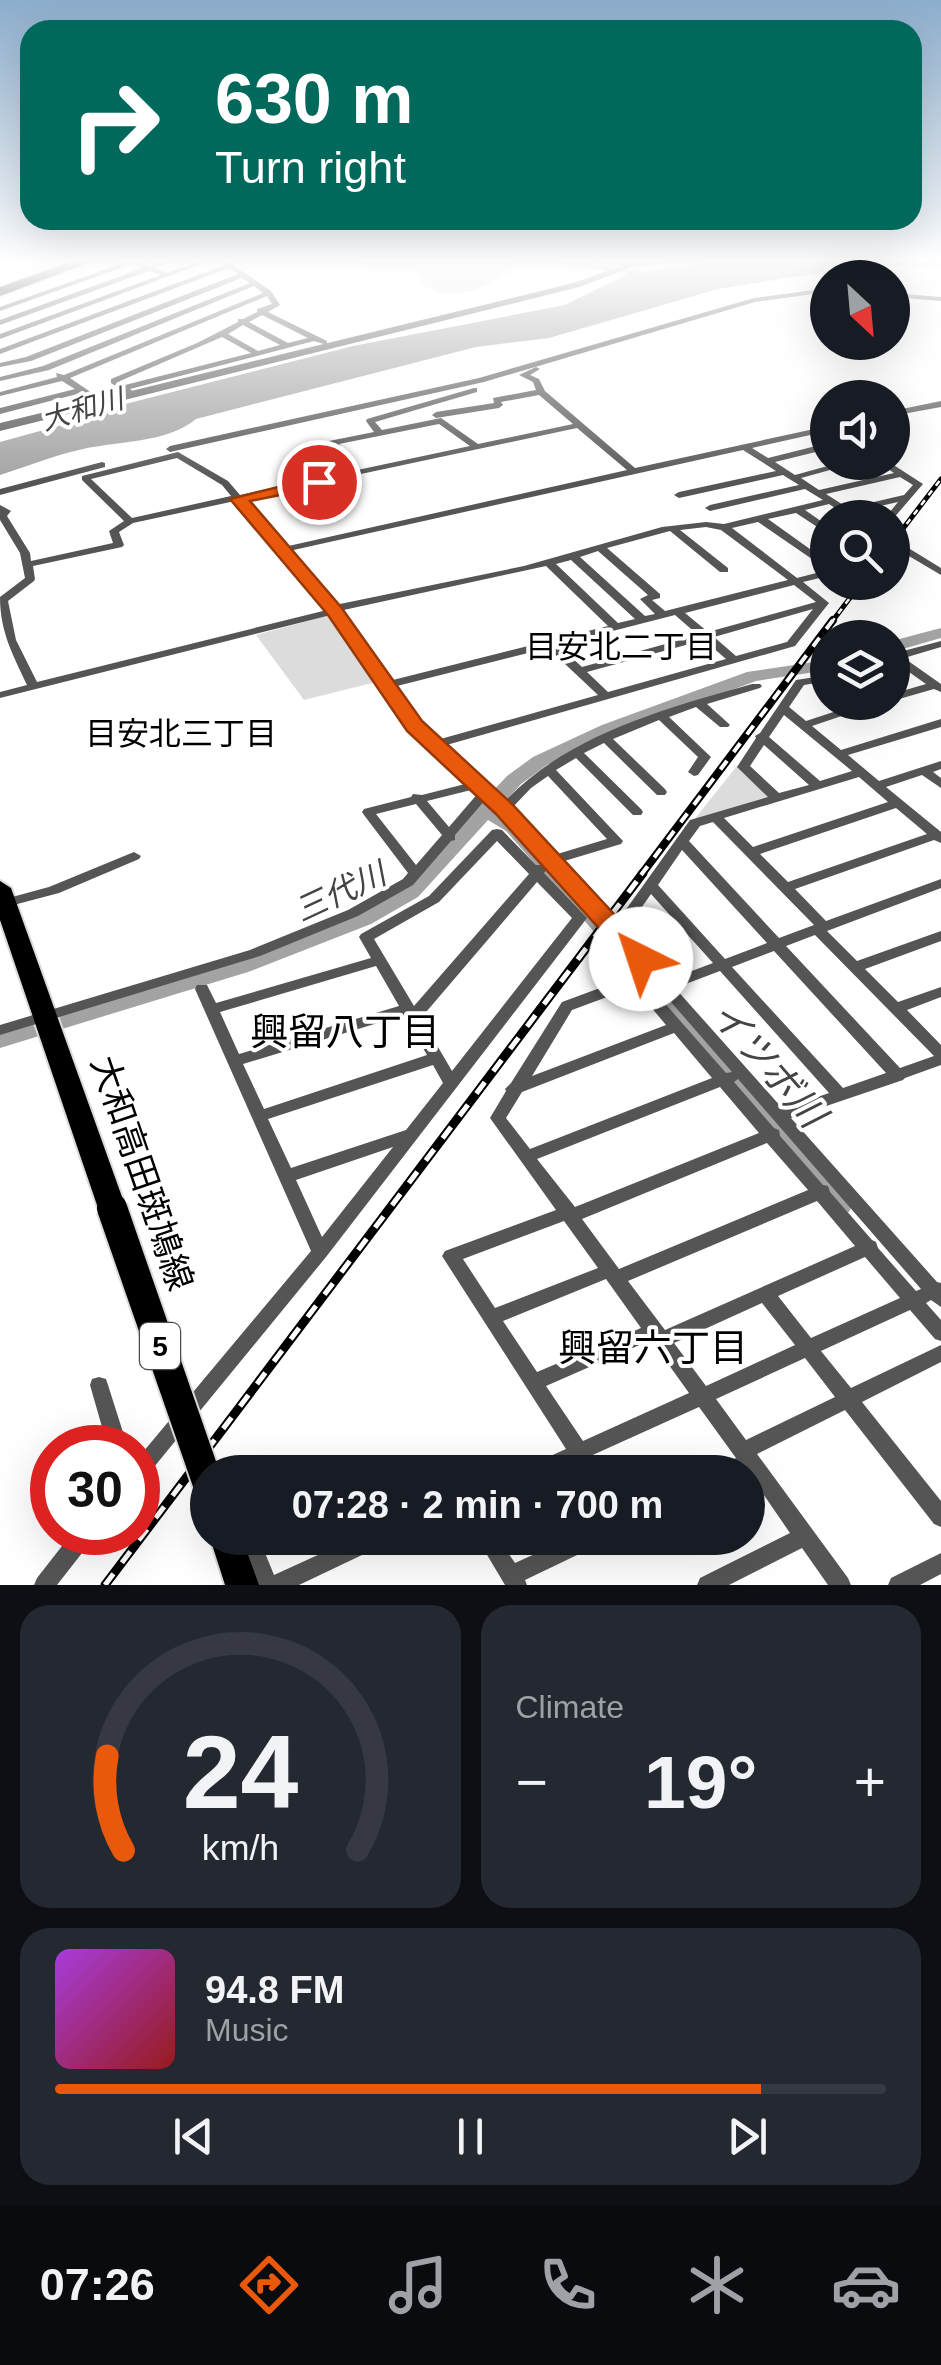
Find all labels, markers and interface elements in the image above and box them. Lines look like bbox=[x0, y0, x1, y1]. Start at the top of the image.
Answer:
icon: right bbox=[50, 60, 180, 190]
text: 630 m bbox=[215, 60, 413, 138]
text: Turn right bbox=[215, 142, 406, 193]
north arrow bbox=[810, 260, 910, 360]
map controls bbox=[810, 260, 910, 720]
button: sound bbox=[810, 380, 910, 480]
water label: 大和川 bbox=[37, 382, 130, 436]
pin bbox=[277, 440, 362, 525]
icon: arrive bbox=[292, 455, 347, 510]
button: search bbox=[810, 500, 910, 600]
button: layers bbox=[810, 620, 910, 720]
district label: 目安北二丁目 bbox=[525, 629, 717, 665]
district label: 目安北三丁目 bbox=[85, 716, 277, 752]
water label: 三代川 bbox=[289, 854, 394, 929]
position arrow bbox=[589, 907, 693, 1011]
water label: イツボ川 bbox=[702, 993, 836, 1138]
district label: 興留八丁目 bbox=[250, 1011, 440, 1053]
street label: 大和高田斑鳩線 bbox=[84, 1051, 201, 1295]
road number: 5 bbox=[140, 1323, 180, 1369]
district label: 興留六丁目 bbox=[558, 1327, 748, 1369]
speed limit sign: 30 bbox=[30, 1425, 160, 1555]
text: 07:28 · 2 min · 700 m bbox=[292, 1484, 663, 1526]
text: Climate bbox=[516, 1689, 624, 1725]
text: 24 bbox=[182, 1714, 298, 1830]
text: 19° bbox=[644, 1740, 757, 1824]
text: − bbox=[516, 1751, 548, 1813]
text: + bbox=[854, 1751, 886, 1813]
text: km/h bbox=[202, 1828, 279, 1868]
text: 94.8 FM bbox=[205, 1969, 344, 2011]
text: Music bbox=[205, 2012, 289, 2048]
icon: previous bbox=[166, 2109, 221, 2164]
icon: pause bbox=[443, 2109, 498, 2164]
icon: next bbox=[720, 2109, 775, 2164]
icon: directions bbox=[234, 2250, 304, 2320]
icon: music bbox=[383, 2250, 453, 2320]
icon: phone bbox=[533, 2250, 603, 2320]
icon: climate bbox=[682, 2250, 752, 2320]
icon: car bbox=[831, 2250, 901, 2320]
text: 07:26 bbox=[40, 2259, 155, 2310]

